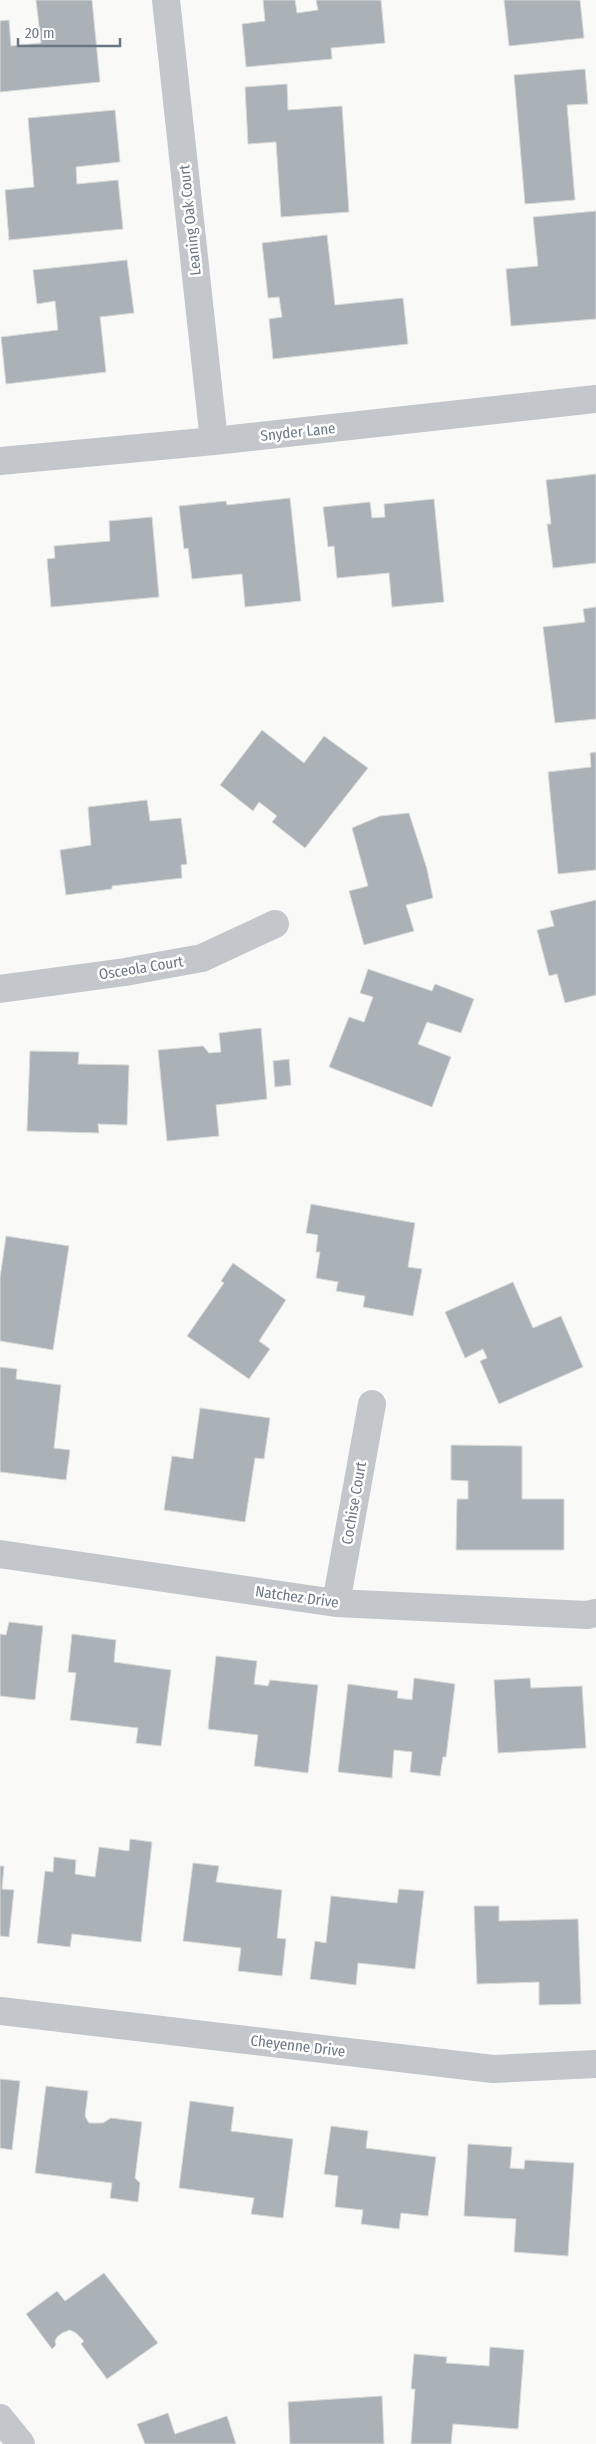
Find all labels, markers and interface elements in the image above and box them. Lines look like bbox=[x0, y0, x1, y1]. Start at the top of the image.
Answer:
scale bar bbox=[18, 15, 120, 47]
text: 20 m bbox=[25, 24, 55, 42]
street label: Leaning Oak Court bbox=[175, 164, 205, 276]
street label: Snyder Lane bbox=[260, 419, 336, 445]
street label: Osceola Court bbox=[98, 952, 185, 984]
street label: Cochise Court bbox=[338, 1460, 370, 1546]
street label: Natchez Drive bbox=[254, 1582, 340, 1612]
street label: Cheyenne Drive bbox=[250, 2031, 346, 2061]

